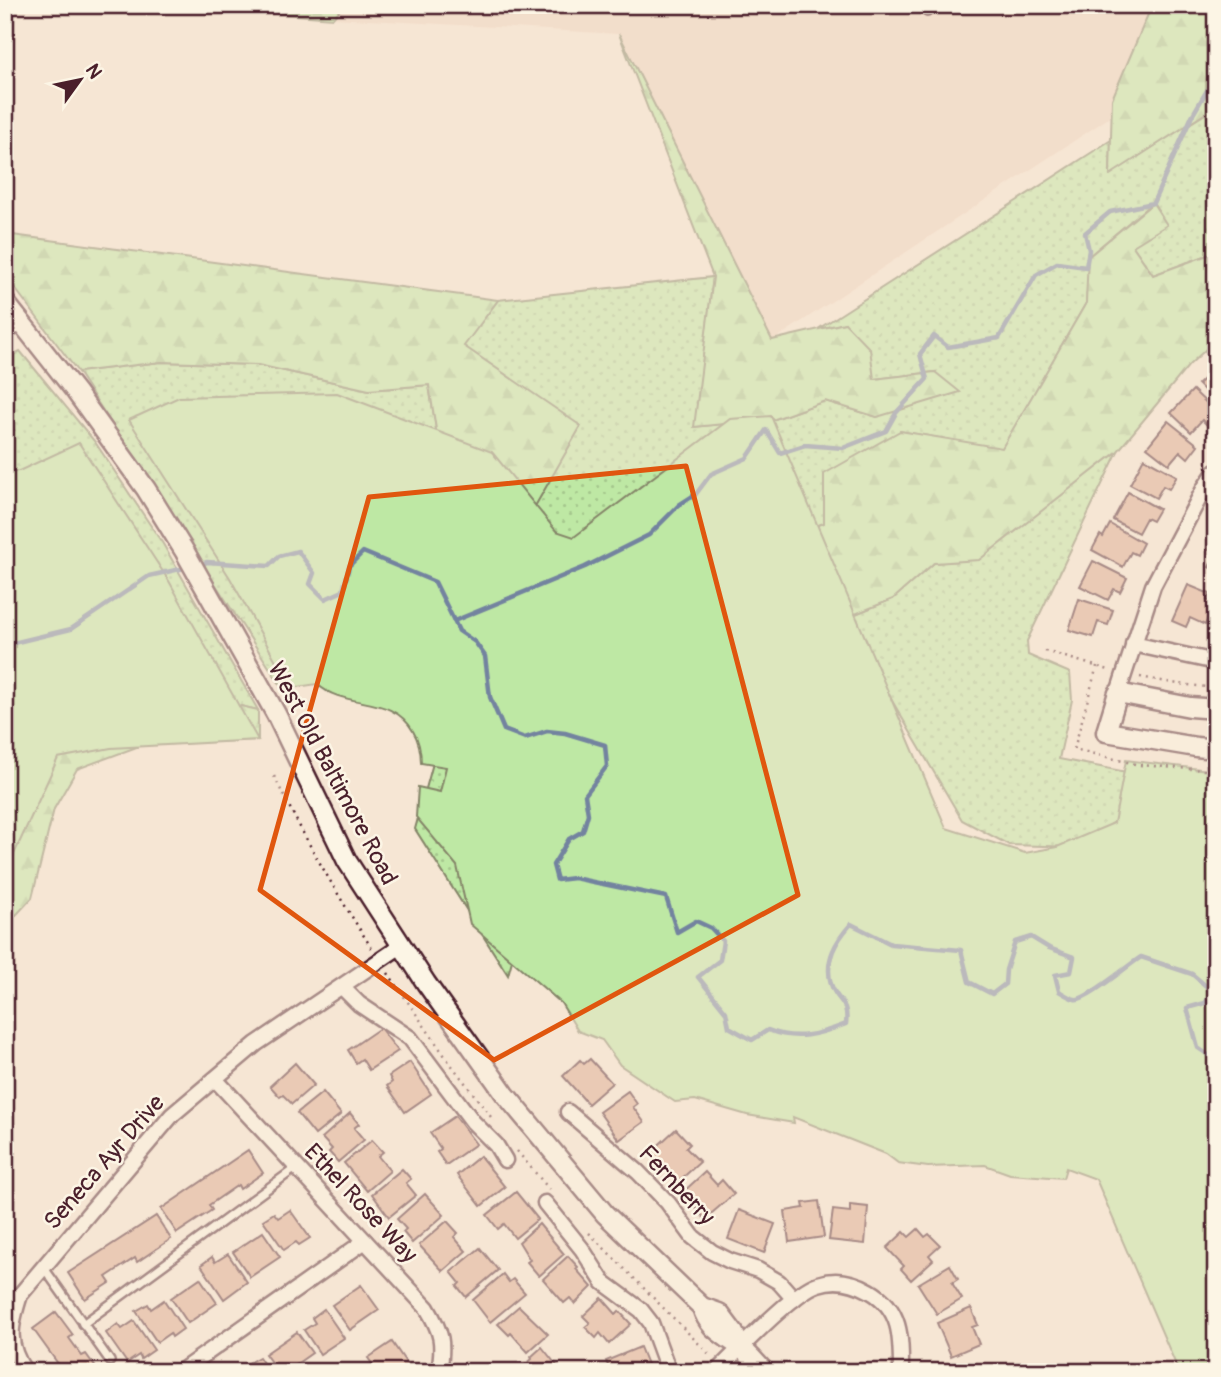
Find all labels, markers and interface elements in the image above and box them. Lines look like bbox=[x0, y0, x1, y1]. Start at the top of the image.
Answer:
north arrow bbox=[46, 46, 116, 116]
text: N bbox=[80, 59, 107, 83]
street label: West Old Baltimore Road bbox=[261, 657, 404, 890]
street label: Seneca Ayr Drive bbox=[38, 1089, 171, 1236]
street label: Ethel Rose Way bbox=[298, 1138, 423, 1269]
street label: Fernberry bbox=[632, 1139, 721, 1231]

